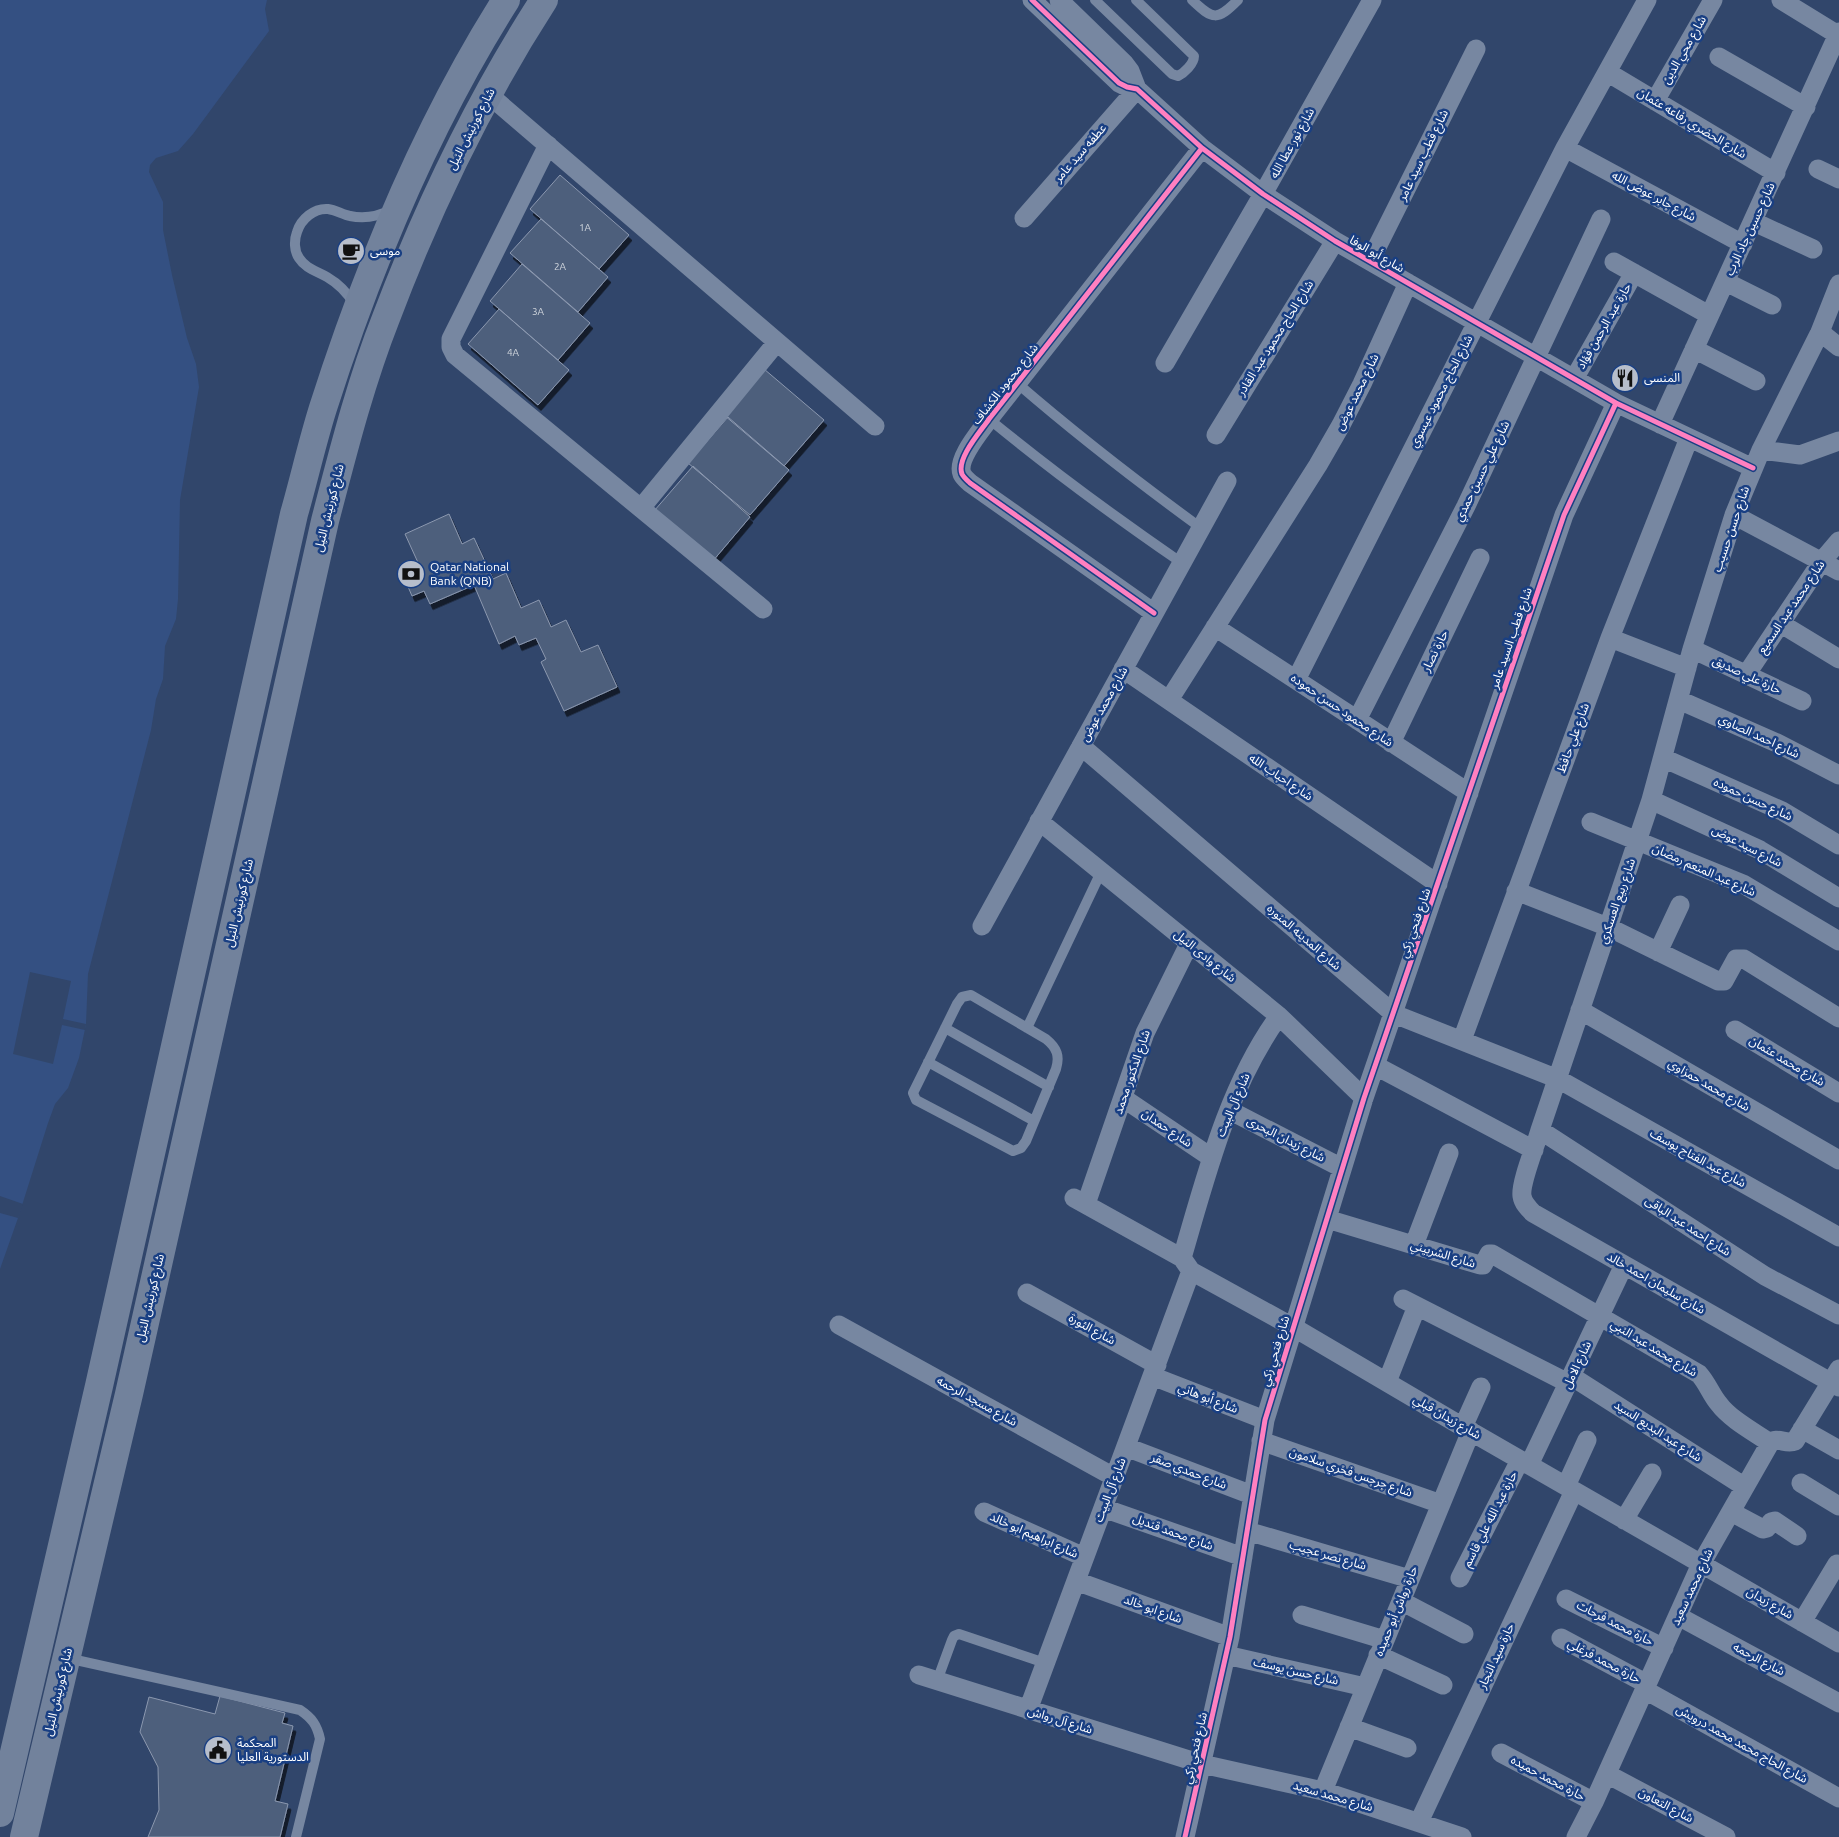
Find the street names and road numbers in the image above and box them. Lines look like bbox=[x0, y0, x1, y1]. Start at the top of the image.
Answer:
street label: شارع محي الدين bbox=[1659, 13, 1712, 88]
street label: شارع الحضري رفاعه عثمان bbox=[1634, 85, 1749, 163]
street label: شارع كورنيش النيل bbox=[444, 86, 499, 173]
street label: شارع نور عطا الله bbox=[1267, 105, 1319, 182]
street label: شارع قطب سيد عامر bbox=[1394, 107, 1453, 205]
street label: عطفه سيد عامر bbox=[1050, 121, 1109, 186]
street label: شارع جابر عوض الله bbox=[1609, 168, 1698, 226]
street label: شارع حسين جاد الرب bbox=[1722, 180, 1780, 279]
street label: شارع أبو الوفا bbox=[1346, 232, 1407, 277]
street label: شارع الحاج محمود عبد القادر bbox=[1233, 278, 1318, 400]
street label: حارة عبد الرحمن فؤاد bbox=[1574, 281, 1634, 371]
street label: شارع الحاج محمود عيسوي bbox=[1407, 332, 1478, 451]
street label: شارع محمود الكشاف bbox=[969, 341, 1042, 428]
street label: شارع محمد عوض bbox=[1332, 351, 1383, 433]
street label: شارع علي حسين حمدي bbox=[1452, 418, 1515, 525]
street label: شارع كورنيش النيل bbox=[311, 463, 349, 554]
street label: شارع حسن حسيب bbox=[1710, 484, 1754, 574]
street label: شارع محمد عبد السميع bbox=[1755, 558, 1829, 657]
street label: شارع قطب السيد عامر bbox=[1487, 585, 1537, 692]
street label: حارة نصار bbox=[1418, 628, 1451, 675]
street label: حارة علي صديق bbox=[1709, 653, 1783, 699]
street label: شارع محمد عوض bbox=[1078, 664, 1132, 745]
street label: شارع محمود حسن حموده bbox=[1287, 671, 1396, 751]
street label: شارع علي حافظ bbox=[1554, 701, 1595, 776]
street label: شارع احمد الصاوي bbox=[1715, 711, 1802, 763]
street label: شارع احباب الله bbox=[1245, 751, 1315, 805]
street label: شارع حسن حموده bbox=[1711, 775, 1795, 825]
street label: شارع سيد عوض bbox=[1709, 822, 1784, 871]
street label: شارع عبد المنعم رمضان bbox=[1649, 841, 1758, 901]
street label: شارع ربيع العسكري bbox=[1596, 856, 1641, 946]
street label: شارع كورنيش النيل bbox=[222, 858, 258, 949]
street label: شارع فتحي زكي bbox=[1397, 886, 1436, 961]
street label: شارع المدينه المنوره bbox=[1263, 901, 1344, 974]
street label: شارع وادى النيل bbox=[1170, 927, 1239, 987]
street label: شارع الدكتور محمد bbox=[1111, 1028, 1155, 1117]
street label: شارع محمد عثمان bbox=[1746, 1033, 1827, 1091]
street label: شارع محمد حمزاوي bbox=[1664, 1056, 1752, 1116]
street label: شارع آل البيت bbox=[1213, 1071, 1255, 1140]
street label: شارع حمدان bbox=[1138, 1106, 1195, 1152]
street label: شارع زيدان البحرى bbox=[1244, 1113, 1327, 1166]
street label: شارع عبد الفتاح يوسف bbox=[1647, 1126, 1748, 1192]
street label: شارع احمد عبد الباقى bbox=[1641, 1193, 1733, 1261]
street label: شارع الشربيني bbox=[1408, 1237, 1477, 1273]
street label: شارع سليمان احمد خالد bbox=[1603, 1249, 1708, 1319]
street label: شارع كورنيش النيل bbox=[133, 1253, 169, 1344]
street label: شارع الثورة bbox=[1065, 1311, 1118, 1349]
street label: شارع فتحي زكي bbox=[1258, 1314, 1295, 1389]
street label: شارع محمد عبد النبي bbox=[1607, 1317, 1700, 1382]
street label: شارع الامل bbox=[1560, 1339, 1596, 1392]
street label: شارع مسجد الرحمه bbox=[933, 1373, 1020, 1431]
street label: شارع أبو هاني bbox=[1175, 1380, 1240, 1418]
street label: شارع زيدان قبلي bbox=[1409, 1392, 1483, 1444]
street label: شارع عبد البديع السيد bbox=[1610, 1397, 1704, 1466]
street label: شارع جرجس فخري سلامون bbox=[1287, 1444, 1414, 1502]
street label: شارع حمدي صقر bbox=[1147, 1450, 1229, 1494]
street label: شارع آل البيت bbox=[1091, 1456, 1131, 1525]
street label: حارة عبد الله علي قاسم bbox=[1460, 1469, 1523, 1571]
street label: شارع ابراهيم ابو خالد bbox=[987, 1509, 1080, 1563]
street label: شارع محمد قنديل bbox=[1130, 1511, 1215, 1555]
street label: شارع نصر عجيب bbox=[1287, 1537, 1368, 1575]
street label: شارع محمد سعيد bbox=[1668, 1547, 1718, 1628]
street label: حارة رواش أبو حميده bbox=[1371, 1564, 1421, 1658]
street label: شارع زيدان bbox=[1743, 1584, 1796, 1624]
street label: شارع ابو خالد bbox=[1121, 1592, 1184, 1628]
street label: حارة محمد فرحات bbox=[1574, 1598, 1656, 1648]
street label: حارة سيد النجار bbox=[1474, 1621, 1517, 1692]
street label: حارة محمد فرغلي bbox=[1564, 1636, 1643, 1689]
street label: شارع الرحمه bbox=[1730, 1640, 1787, 1680]
street label: شارع كورنيش النيل bbox=[41, 1647, 77, 1738]
street label: شارع حسن يوسف bbox=[1252, 1654, 1340, 1690]
street label: شارع الحاج محمد محمد درويش bbox=[1673, 1702, 1810, 1788]
street label: شارع آل رواش bbox=[1025, 1703, 1094, 1738]
street label: شارع فتحي زكي bbox=[1180, 1711, 1213, 1786]
street label: حارة محمد حميده bbox=[1509, 1753, 1587, 1803]
street label: شارع محمد سعيد bbox=[1291, 1778, 1375, 1816]
street label: شارع التعاون bbox=[1635, 1785, 1696, 1827]

